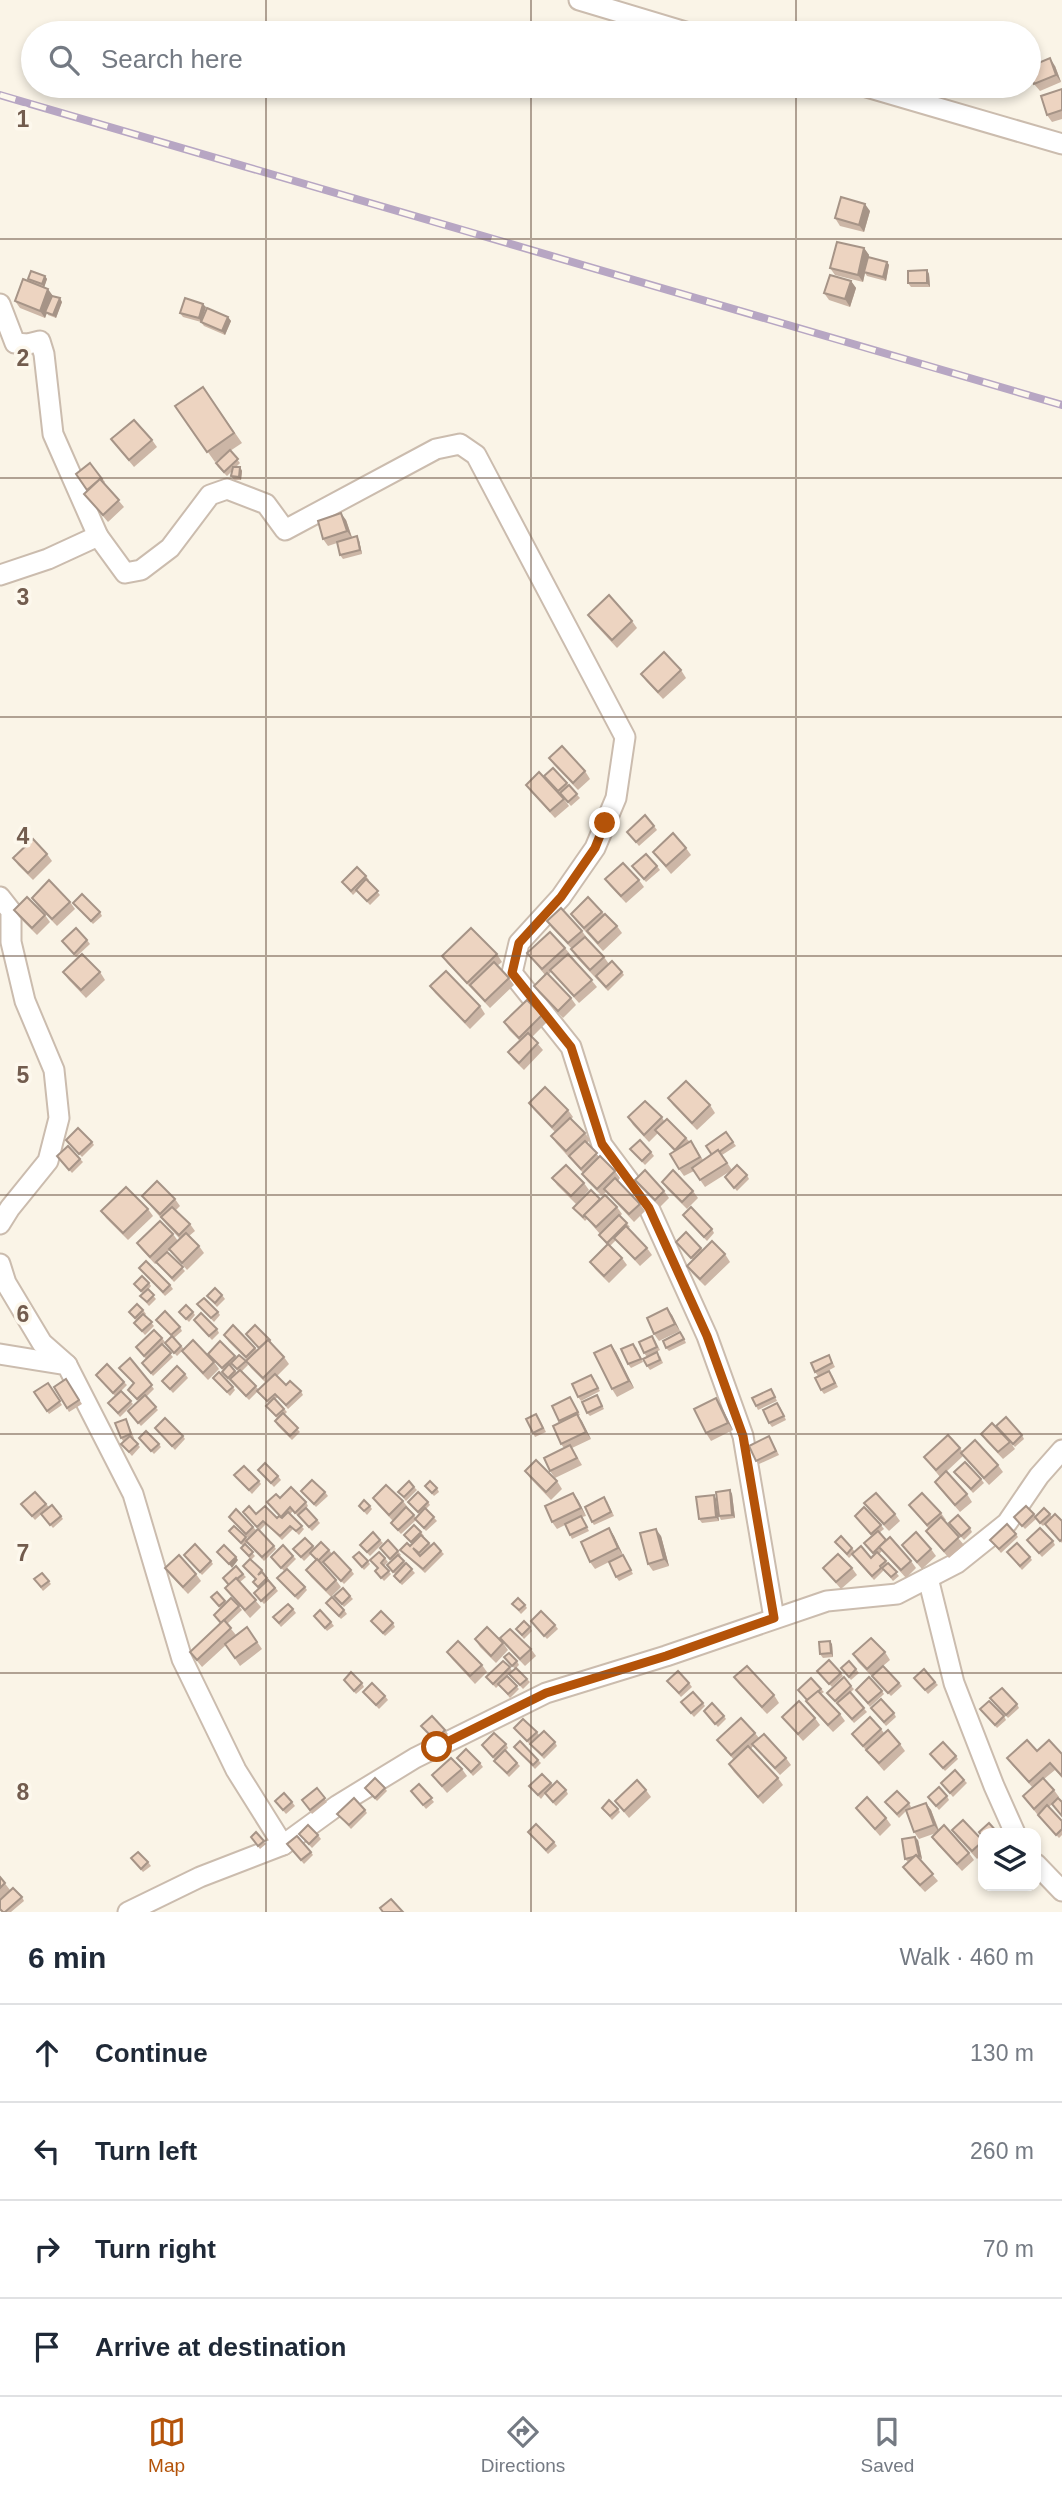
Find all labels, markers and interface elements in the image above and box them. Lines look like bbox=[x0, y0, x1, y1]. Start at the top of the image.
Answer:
search box bbox=[21, 21, 1041, 98]
icon: search bbox=[45, 41, 83, 79]
text: Search here bbox=[101, 44, 243, 74]
text: 1 bbox=[17, 106, 30, 132]
text: 2 bbox=[17, 345, 29, 371]
text: 3 bbox=[17, 584, 29, 610]
route end bbox=[589, 807, 620, 838]
text: 4 bbox=[17, 823, 30, 849]
text: 5 bbox=[17, 1062, 30, 1088]
text: 6 bbox=[17, 1301, 29, 1327]
text: 7 bbox=[17, 1540, 29, 1566]
route start bbox=[421, 1731, 452, 1762]
text: 8 bbox=[17, 1779, 30, 1805]
map controls bbox=[978, 1828, 1041, 1891]
button: layers bbox=[978, 1828, 1041, 1891]
text: 6 min bbox=[28, 1941, 106, 1974]
text: Walk · 460 m bbox=[899, 1944, 1034, 1970]
icon: ahead bbox=[28, 2034, 66, 2072]
text: Continue bbox=[95, 2038, 208, 2068]
text: 130 m bbox=[970, 2040, 1034, 2066]
icon: left bbox=[28, 2132, 66, 2170]
text: Turn left bbox=[95, 2136, 197, 2166]
text: 260 m bbox=[970, 2138, 1034, 2164]
icon: right bbox=[28, 2230, 66, 2268]
text: Turn right bbox=[95, 2234, 216, 2264]
text: 70 m bbox=[983, 2236, 1034, 2262]
icon: arrive bbox=[28, 2328, 66, 2366]
text: Arrive at destination bbox=[95, 2332, 346, 2362]
tab: Map bbox=[148, 2413, 186, 2477]
tab: Directions bbox=[481, 2413, 565, 2477]
tab: Saved bbox=[860, 2413, 914, 2477]

